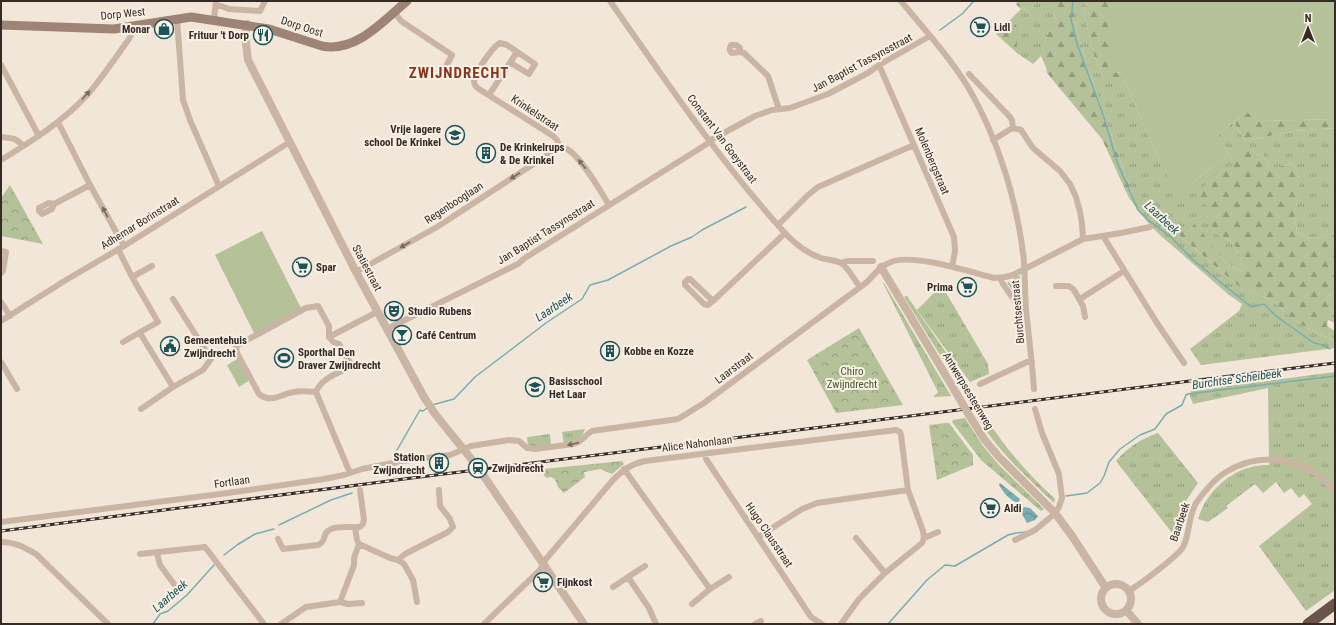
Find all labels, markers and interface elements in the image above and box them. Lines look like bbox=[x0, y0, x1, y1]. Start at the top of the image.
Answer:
street label: Dorp West bbox=[100, 5, 146, 23]
north arrow bbox=[1288, 8, 1328, 48]
text: N bbox=[1305, 12, 1312, 25]
street label: Dorp Oost bbox=[279, 14, 325, 40]
supermarket icon: Lidl bbox=[969, 16, 991, 38]
shop icon: Monar bbox=[153, 18, 175, 40]
place label: Lidl bbox=[994, 21, 1010, 34]
place label: Monar bbox=[122, 23, 150, 36]
restaurant icon: Frituur 't Dorp bbox=[252, 24, 274, 46]
place label: Frituur 't Dorp bbox=[189, 29, 250, 42]
street label: Jan Baptist Tassynsstraat bbox=[809, 31, 915, 95]
district label: ZWIJNDRECHT bbox=[409, 64, 509, 82]
one-way arrow bbox=[81, 90, 91, 100]
street label: Krinkelstraat bbox=[509, 92, 561, 134]
street label: Constant Van Goeystraat bbox=[684, 92, 760, 186]
place label: Vrije lagere school De Krinkel bbox=[364, 123, 441, 149]
school or university icon: Vrije lagere school De Krinkel bbox=[444, 124, 466, 146]
street label: Molenbergstraat bbox=[912, 126, 952, 196]
place label: De Krinkelrups & De Krinkel bbox=[500, 141, 565, 167]
building icon: De Krinkelrups & De Krinkel bbox=[475, 142, 497, 164]
one-way arrow bbox=[578, 159, 586, 170]
one-way arrow bbox=[509, 172, 521, 179]
street label: Regenbooglaan bbox=[422, 179, 486, 227]
street label: Adhemar Borinstraat bbox=[99, 194, 181, 252]
street label: Jan Baptist Tassynsstraat bbox=[495, 197, 597, 267]
water label: Laarbeek bbox=[1142, 199, 1183, 238]
one-way arrow bbox=[102, 206, 109, 218]
one-way arrow bbox=[399, 241, 411, 248]
street label: Statiestraat bbox=[349, 243, 385, 293]
supermarket icon: Spar bbox=[291, 256, 313, 278]
place label: Spar bbox=[316, 261, 337, 274]
supermarket icon: Prima bbox=[956, 276, 978, 298]
street label: Burchtsestraat bbox=[1009, 280, 1027, 344]
place label: Prima bbox=[927, 281, 953, 294]
water label: Laarbeek bbox=[533, 289, 576, 325]
theatre icon: Studio Rubens bbox=[383, 300, 405, 322]
place label: Studio Rubens bbox=[408, 305, 472, 318]
bar icon: Café Centrum bbox=[391, 324, 413, 346]
place label: Café Centrum bbox=[416, 329, 476, 342]
place label: Gemeentehuis Zwijndrecht bbox=[184, 334, 247, 360]
public building icon: Gemeentehuis Zwijndrecht bbox=[159, 335, 181, 357]
building icon: Kobbe en Kozze bbox=[599, 340, 621, 362]
place label: Kobbe en Kozze bbox=[624, 345, 694, 358]
place label: Sporthal Den Draver Zwijndrecht bbox=[298, 346, 381, 372]
sports icon: Sporthal Den Draver Zwijndrecht bbox=[273, 347, 295, 369]
street label: Laarstraat bbox=[712, 349, 756, 387]
street label: Antwerpsesteenweg bbox=[940, 350, 996, 432]
park label: Chiro Zwijndrecht bbox=[827, 365, 877, 391]
water label: Burchtse Scheibeek bbox=[1191, 366, 1283, 392]
place label: Basisschool Het Laar bbox=[549, 375, 603, 401]
school or university icon: Basisschool Het Laar bbox=[524, 376, 546, 398]
street label: Alice Nahonlaan bbox=[661, 433, 733, 455]
one-way arrow bbox=[566, 441, 579, 447]
place label: Station Zwijndrecht bbox=[373, 451, 426, 477]
building icon: Station Zwijndrecht bbox=[428, 452, 450, 474]
station icon: Zwijndrecht bbox=[467, 457, 489, 479]
place label: Zwijndrecht bbox=[492, 462, 544, 475]
street label: Fortlaan bbox=[213, 473, 251, 491]
supermarket icon: Aldi bbox=[979, 497, 1001, 519]
street label: Hugo Clausstraat bbox=[743, 500, 795, 570]
street label: Baarbeek bbox=[1167, 501, 1193, 543]
place label: Aldi bbox=[1004, 502, 1022, 515]
supermarket icon: Fijnkost bbox=[532, 571, 554, 593]
water label: Laarbeek bbox=[150, 576, 191, 615]
place label: Fijnkost bbox=[557, 576, 593, 589]

